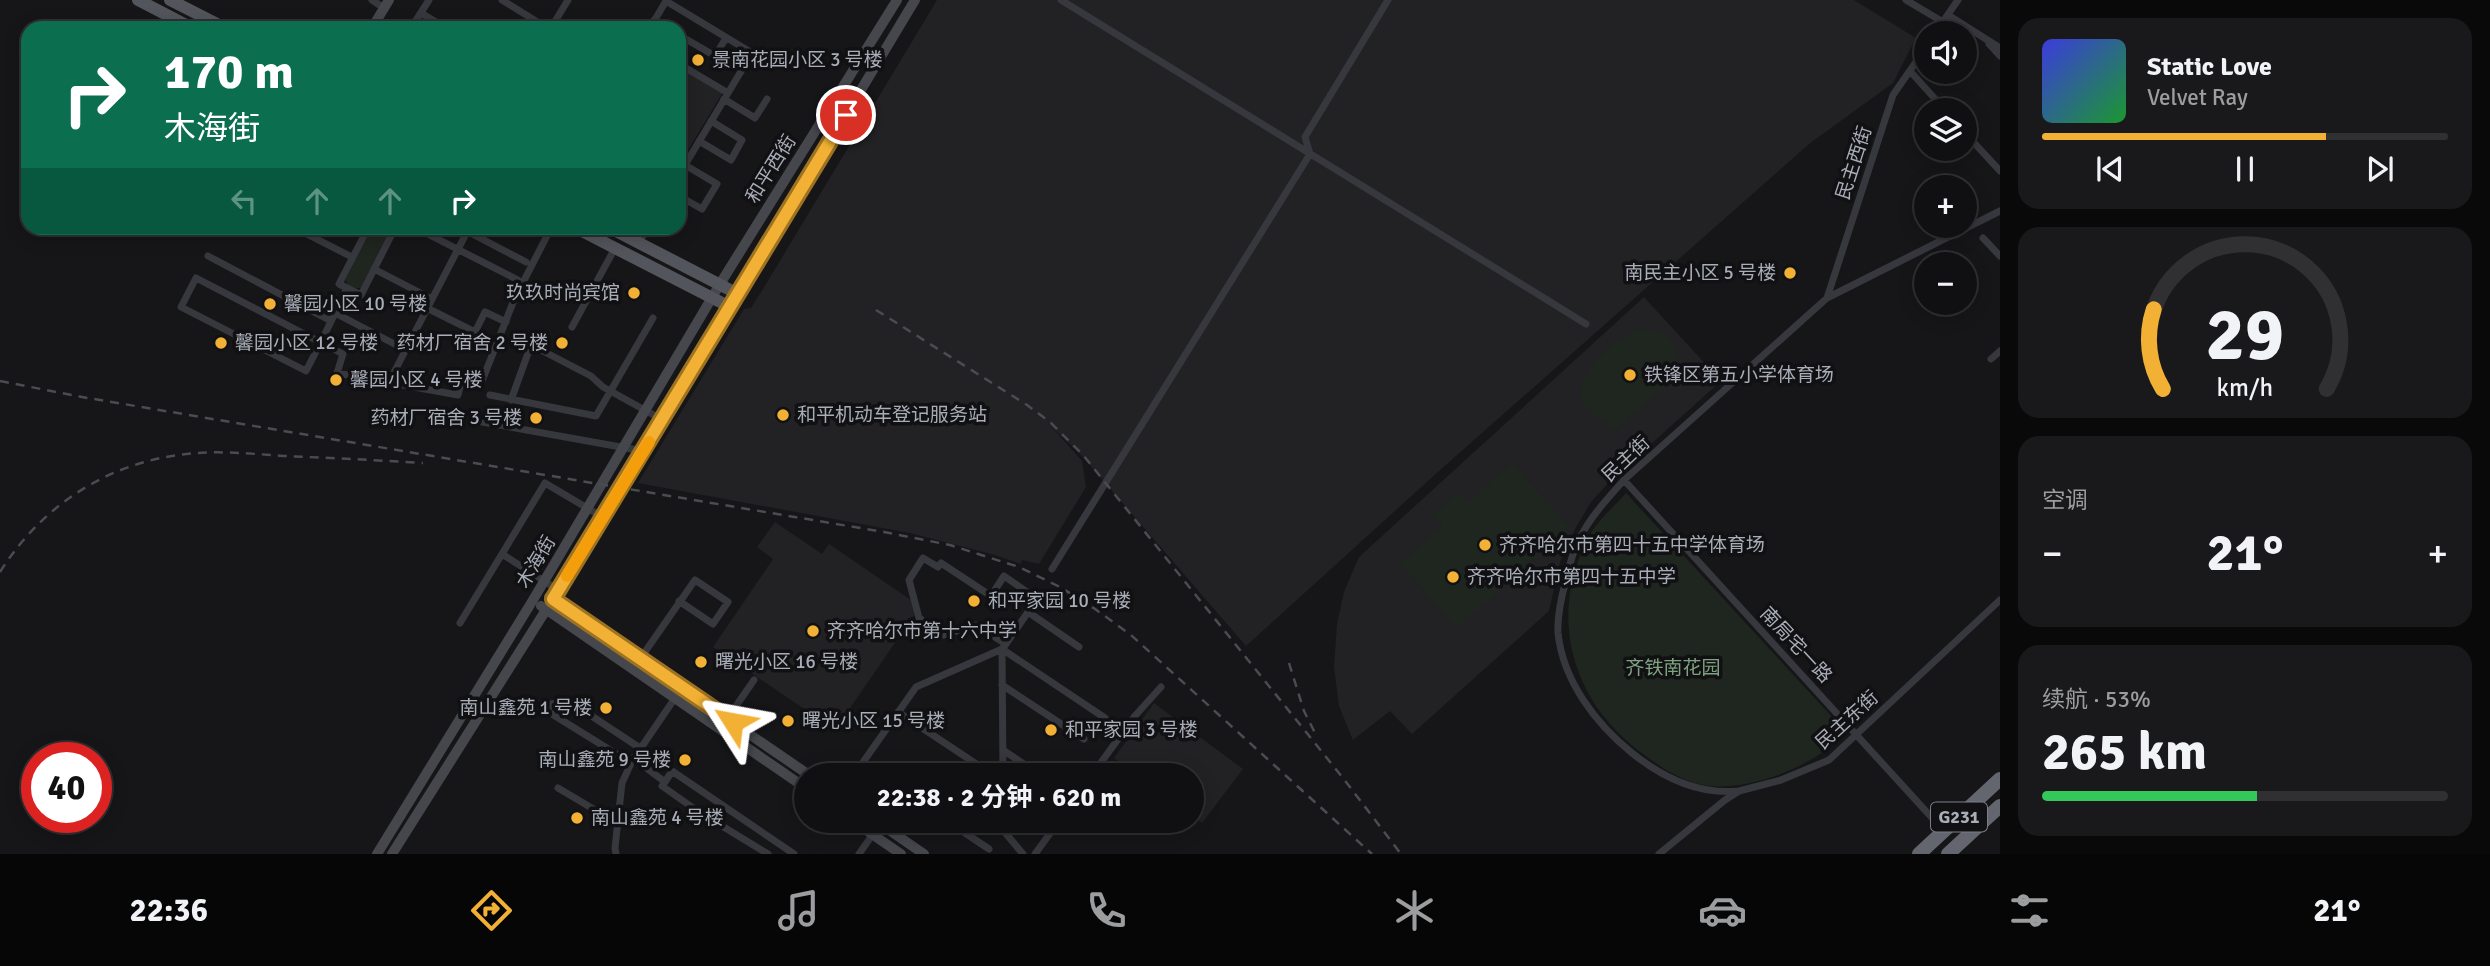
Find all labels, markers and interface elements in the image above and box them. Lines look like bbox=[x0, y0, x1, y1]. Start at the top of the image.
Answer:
map controls bbox=[1914, 21, 1977, 315]
button: sound bbox=[1914, 21, 1977, 84]
text: 170 m bbox=[164, 42, 294, 102]
place label: 景南花园小区 3 号楼 bbox=[712, 48, 883, 72]
icon: right bbox=[49, 49, 140, 140]
text: Static Love bbox=[2147, 51, 2272, 83]
marker: 景南花园小区 3 号楼 bbox=[690, 52, 706, 68]
text: Velvet Ray bbox=[2147, 83, 2248, 112]
pin bbox=[816, 85, 876, 145]
icon: arrive bbox=[827, 96, 865, 134]
button: layers bbox=[1914, 98, 1977, 161]
text: 木海街 bbox=[164, 109, 260, 148]
street label: 民主西街 bbox=[1831, 123, 1877, 203]
street label: 和平西街 bbox=[741, 130, 801, 208]
icon: previous bbox=[2091, 150, 2129, 188]
icon: pause bbox=[2226, 150, 2264, 188]
icon: next bbox=[2361, 150, 2399, 188]
button: + bbox=[1914, 175, 1977, 238]
icon: left bbox=[225, 182, 263, 220]
icon: ahead bbox=[298, 182, 336, 220]
icon: ahead bbox=[371, 182, 409, 220]
icon: right bbox=[444, 182, 482, 220]
button: − bbox=[1914, 252, 1977, 315]
place label: 南民主小区 5 号楼 bbox=[1624, 261, 1776, 285]
marker: 南民主小区 5 号楼 bbox=[1782, 265, 1798, 281]
place label: 玖玖时尚宾馆 bbox=[506, 281, 620, 305]
marker: 玖玖时尚宾馆 bbox=[626, 285, 642, 301]
text: 29 bbox=[2206, 291, 2284, 380]
place label: 馨园小区 10 号楼 bbox=[284, 292, 427, 316]
marker: 馨园小区 10 号楼 bbox=[262, 296, 278, 312]
place label: 馨园小区 12 号楼 bbox=[235, 331, 378, 355]
place label: 药材厂宿舍 2 号楼 bbox=[396, 331, 548, 355]
marker: 馨园小区 12 号楼 bbox=[213, 335, 229, 351]
marker: 药材厂宿舍 2 号楼 bbox=[554, 335, 570, 351]
place label: 铁锋区第五小学体育场 bbox=[1644, 363, 1834, 387]
marker: 铁锋区第五小学体育场 bbox=[1622, 367, 1638, 383]
place label: 馨园小区 4 号楼 bbox=[350, 368, 483, 392]
text: km/h bbox=[2217, 371, 2273, 402]
marker: 馨园小区 4 号楼 bbox=[328, 372, 344, 388]
place label: 和平机动车登记服务站 bbox=[797, 403, 987, 427]
place label: 药材厂宿舍 3 号楼 bbox=[370, 406, 522, 430]
marker: 和平机动车登记服务站 bbox=[775, 407, 791, 423]
marker: 药材厂宿舍 3 号楼 bbox=[528, 410, 544, 426]
street label: 民主街 bbox=[1597, 431, 1655, 487]
text: 空调 bbox=[2042, 486, 2088, 515]
text: 21° bbox=[2207, 521, 2283, 585]
text: − bbox=[2042, 530, 2063, 577]
text: + bbox=[2427, 530, 2448, 577]
street label: 木海街 bbox=[511, 531, 561, 593]
place label: 齐齐哈尔市第四十五中学体育场 bbox=[1499, 533, 1765, 557]
marker: 齐齐哈尔市第四十五中学体育场 bbox=[1477, 537, 1493, 553]
place label: 齐齐哈尔市第四十五中学 bbox=[1467, 565, 1676, 589]
marker: 齐齐哈尔市第四十五中学 bbox=[1445, 569, 1461, 585]
place label: 和平家园 10 号楼 bbox=[988, 589, 1131, 613]
marker: 和平家园 10 号楼 bbox=[966, 593, 982, 609]
street label: 南局宅一路 bbox=[1755, 602, 1837, 688]
place label: 齐齐哈尔市第十六中学 bbox=[827, 619, 1017, 643]
marker: 齐齐哈尔市第十六中学 bbox=[805, 623, 821, 639]
place label: 曙光小区 16 号楼 bbox=[715, 650, 858, 674]
marker: 曙光小区 16 号楼 bbox=[693, 654, 709, 670]
park label: 齐铁南花园 bbox=[1625, 656, 1721, 680]
position arrow bbox=[696, 685, 770, 759]
text: 续航 · 53% bbox=[2042, 685, 2151, 714]
street label: 民主东街 bbox=[1811, 686, 1883, 754]
place label: 南山鑫苑 1 号楼 bbox=[459, 696, 592, 720]
marker: 南山鑫苑 1 号楼 bbox=[598, 700, 614, 716]
place label: 曙光小区 15 号楼 bbox=[802, 709, 945, 733]
marker: 曙光小区 15 号楼 bbox=[780, 713, 796, 729]
place label: 和平家园 3 号楼 bbox=[1065, 718, 1198, 742]
text: 265 km bbox=[2042, 720, 2207, 784]
marker: 和平家园 3 号楼 bbox=[1043, 722, 1059, 738]
speed limit sign: 40 bbox=[21, 742, 112, 833]
place label: 南山鑫苑 9 号楼 bbox=[538, 748, 671, 772]
marker: 南山鑫苑 9 号楼 bbox=[677, 752, 693, 768]
text: 22:38 · 2 分钟 · 620 m bbox=[877, 782, 1121, 814]
road number: G231 bbox=[1931, 802, 1987, 832]
place label: 南山鑫苑 4 号楼 bbox=[591, 806, 724, 830]
marker: 南山鑫苑 4 号楼 bbox=[569, 810, 585, 826]
icon: directions bbox=[467, 886, 516, 935]
icon: music bbox=[774, 886, 823, 935]
icon: phone bbox=[1082, 886, 1131, 935]
icon: climate bbox=[1390, 886, 1439, 935]
icon: car bbox=[1698, 886, 1747, 935]
icon: filters bbox=[2005, 886, 2054, 935]
text: 22:36 bbox=[129, 891, 208, 930]
text: 21° bbox=[2313, 891, 2361, 930]

